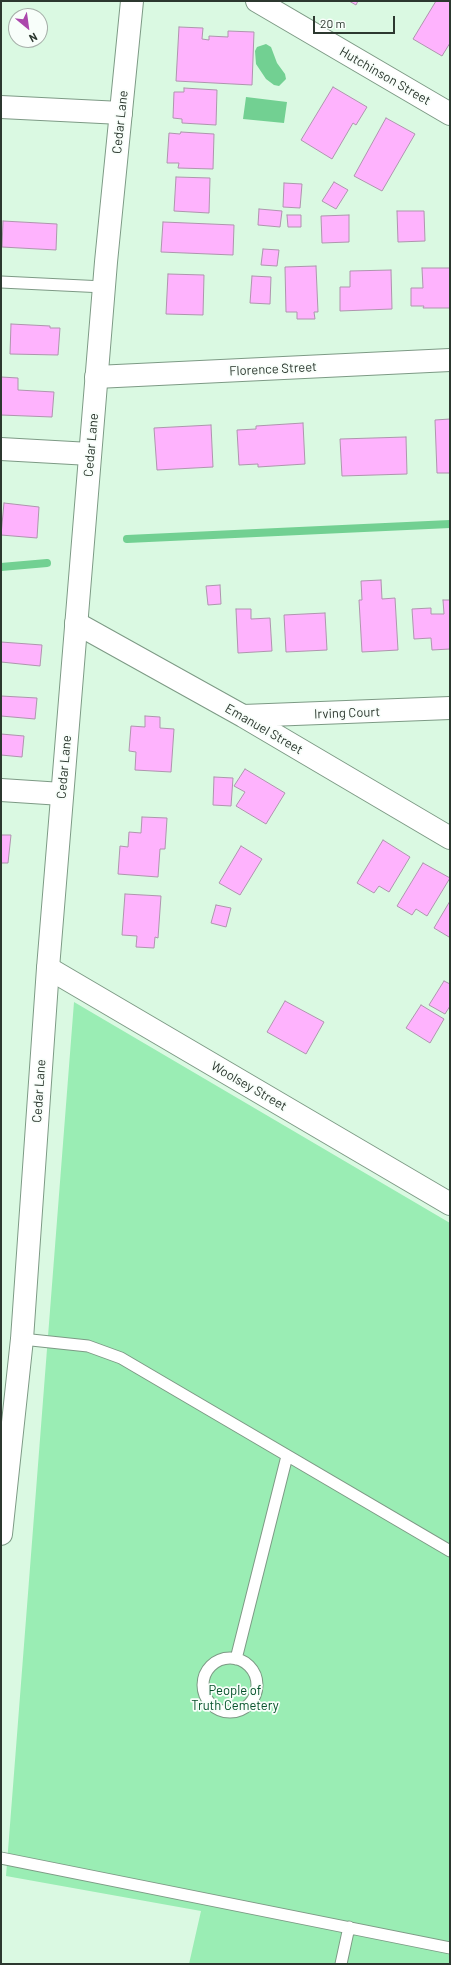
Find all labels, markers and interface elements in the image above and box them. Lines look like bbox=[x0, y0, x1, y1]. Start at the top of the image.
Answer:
north arrow bbox=[8, 8, 48, 48]
scale bar bbox=[315, 8, 397, 34]
text: 20 m bbox=[320, 16, 346, 30]
text: N bbox=[27, 31, 40, 46]
street label: Hutchinson Street bbox=[337, 44, 433, 108]
street label: Cedar Lane bbox=[109, 89, 131, 155]
street label: Florence Street bbox=[229, 359, 317, 379]
street label: Cedar Lane bbox=[80, 413, 102, 477]
street label: Emanuel Street bbox=[222, 700, 306, 758]
street label: Irving Court bbox=[314, 704, 380, 722]
street label: Cedar Lane bbox=[53, 735, 75, 799]
street label: Woolsey Street bbox=[208, 1058, 290, 1114]
street label: Cedar Lane bbox=[29, 1059, 49, 1123]
park label: People of Truth Cemetery bbox=[191, 1683, 279, 1714]

